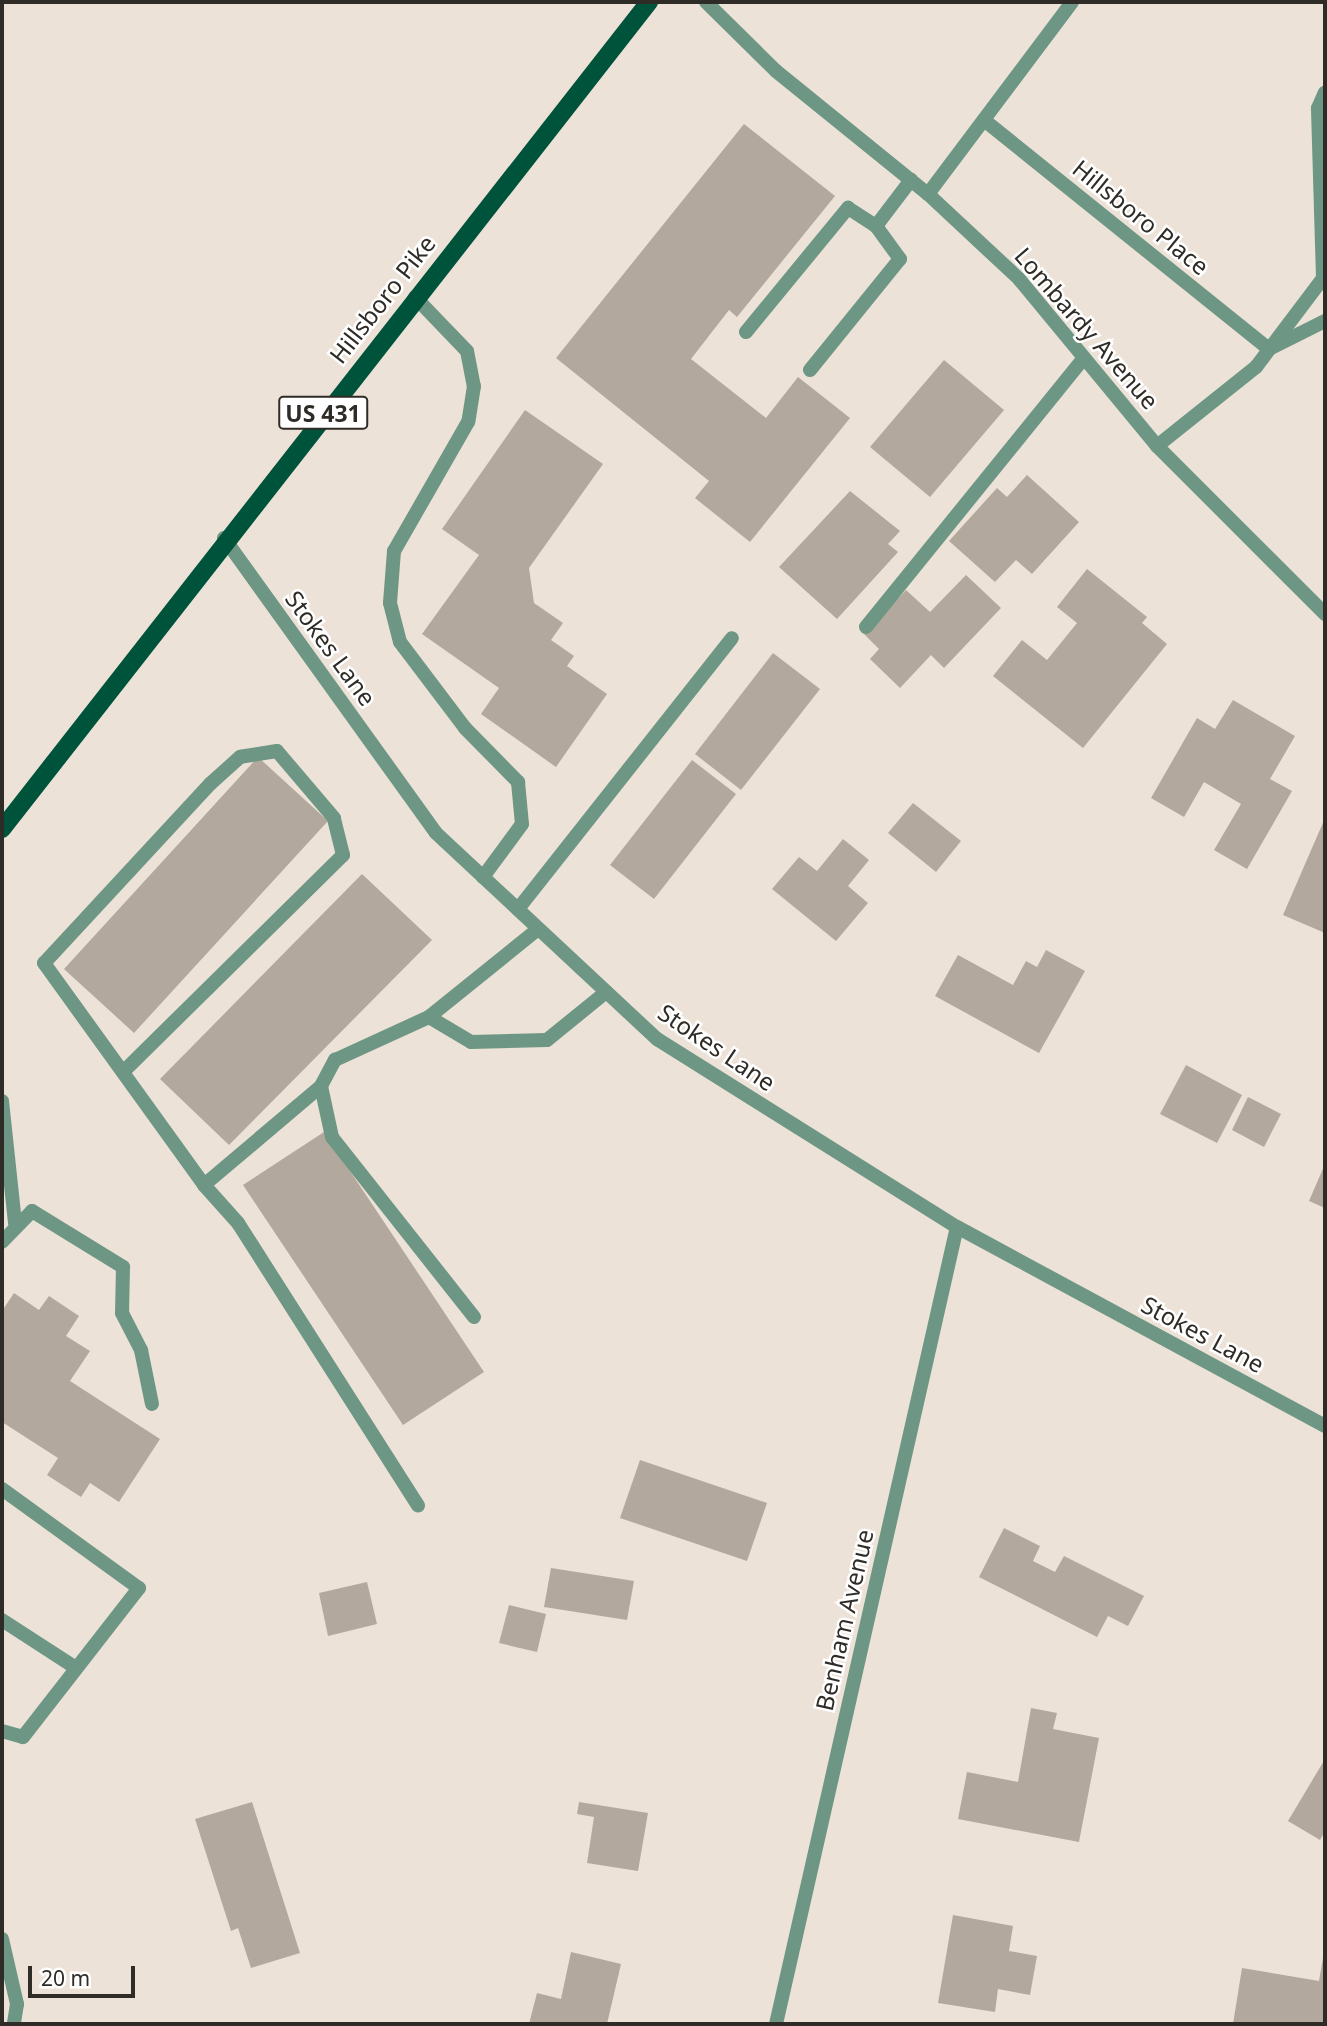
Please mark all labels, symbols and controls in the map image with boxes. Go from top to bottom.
street label: Hillsboro Place [1067,153,1215,281]
street label: Hillsboro Pike [323,229,441,369]
street label: Lombardy Avenue [1009,241,1165,415]
road number: US 431 [278,394,368,432]
street label: Stokes Lane [280,585,382,711]
street label: Stokes Lane [653,997,781,1097]
street label: Stokes Lane [1137,1290,1269,1378]
street label: Benham Avenue [809,1527,879,1713]
scale bar [32,1952,138,1996]
text: 20 m [41,1964,90,1992]

